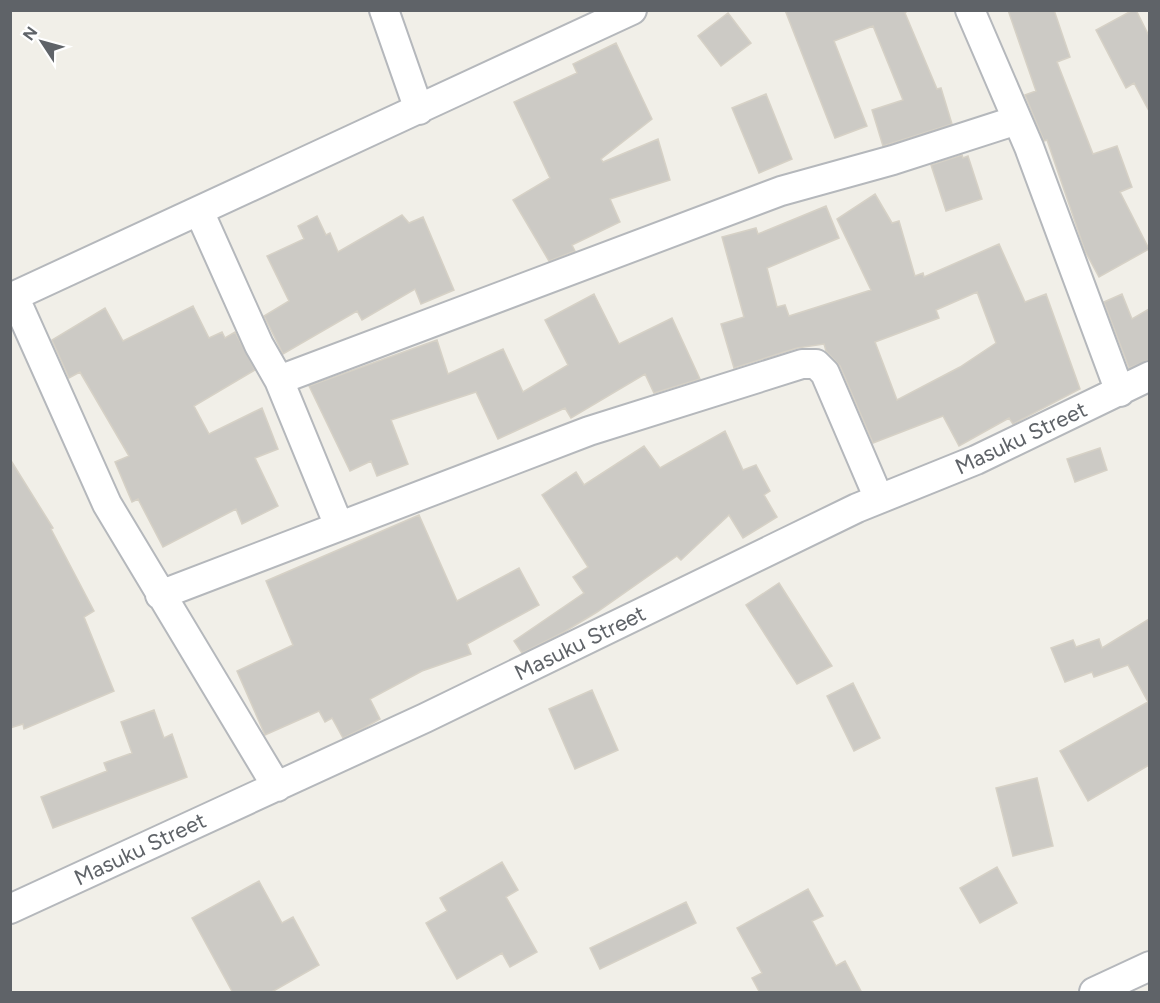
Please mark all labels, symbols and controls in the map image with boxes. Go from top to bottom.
north arrow [12,12,72,72]
text: N [19,23,42,44]
street label: Masuku Street [951,396,1091,480]
street label: Masuku Street [510,600,650,686]
street label: Masuku Street [70,807,210,891]

